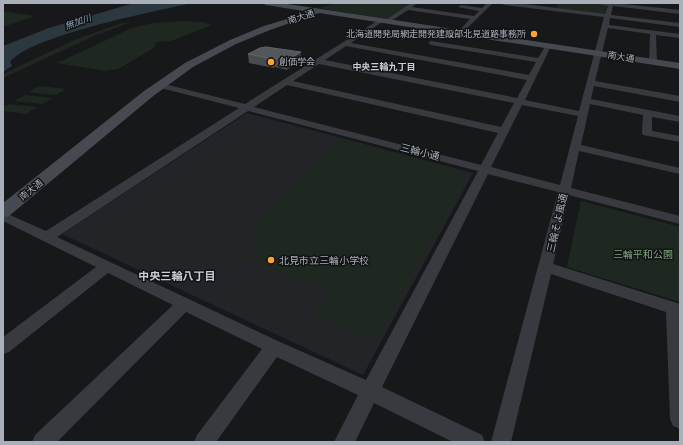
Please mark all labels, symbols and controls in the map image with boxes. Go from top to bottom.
street label: 南大通 [287,8,315,26]
water label: 無加川 [64,12,93,31]
place label: 北海道開発局網走開発建設部北見道路事務所 [346,29,526,39]
marker: 北海道開発局網走開発建設部北見道路事務所 [529,29,539,39]
street label: 南大通 [607,50,635,64]
marker: 創価学会 [266,57,276,67]
place label: 創価学会 [279,57,315,67]
district label: 中央三輪九丁目 [352,61,416,72]
street label: 三輪小通 [399,142,441,162]
street label: 南大通 [17,178,45,202]
street label: 三輪そよ風通 [545,193,569,253]
park label: 三輪平和公園 [613,249,673,260]
marker: 北見市立三輪小学校 [266,255,276,265]
place label: 北見市立三輪小学校 [279,255,369,266]
district label: 中央三輪八丁目 [139,270,216,282]

